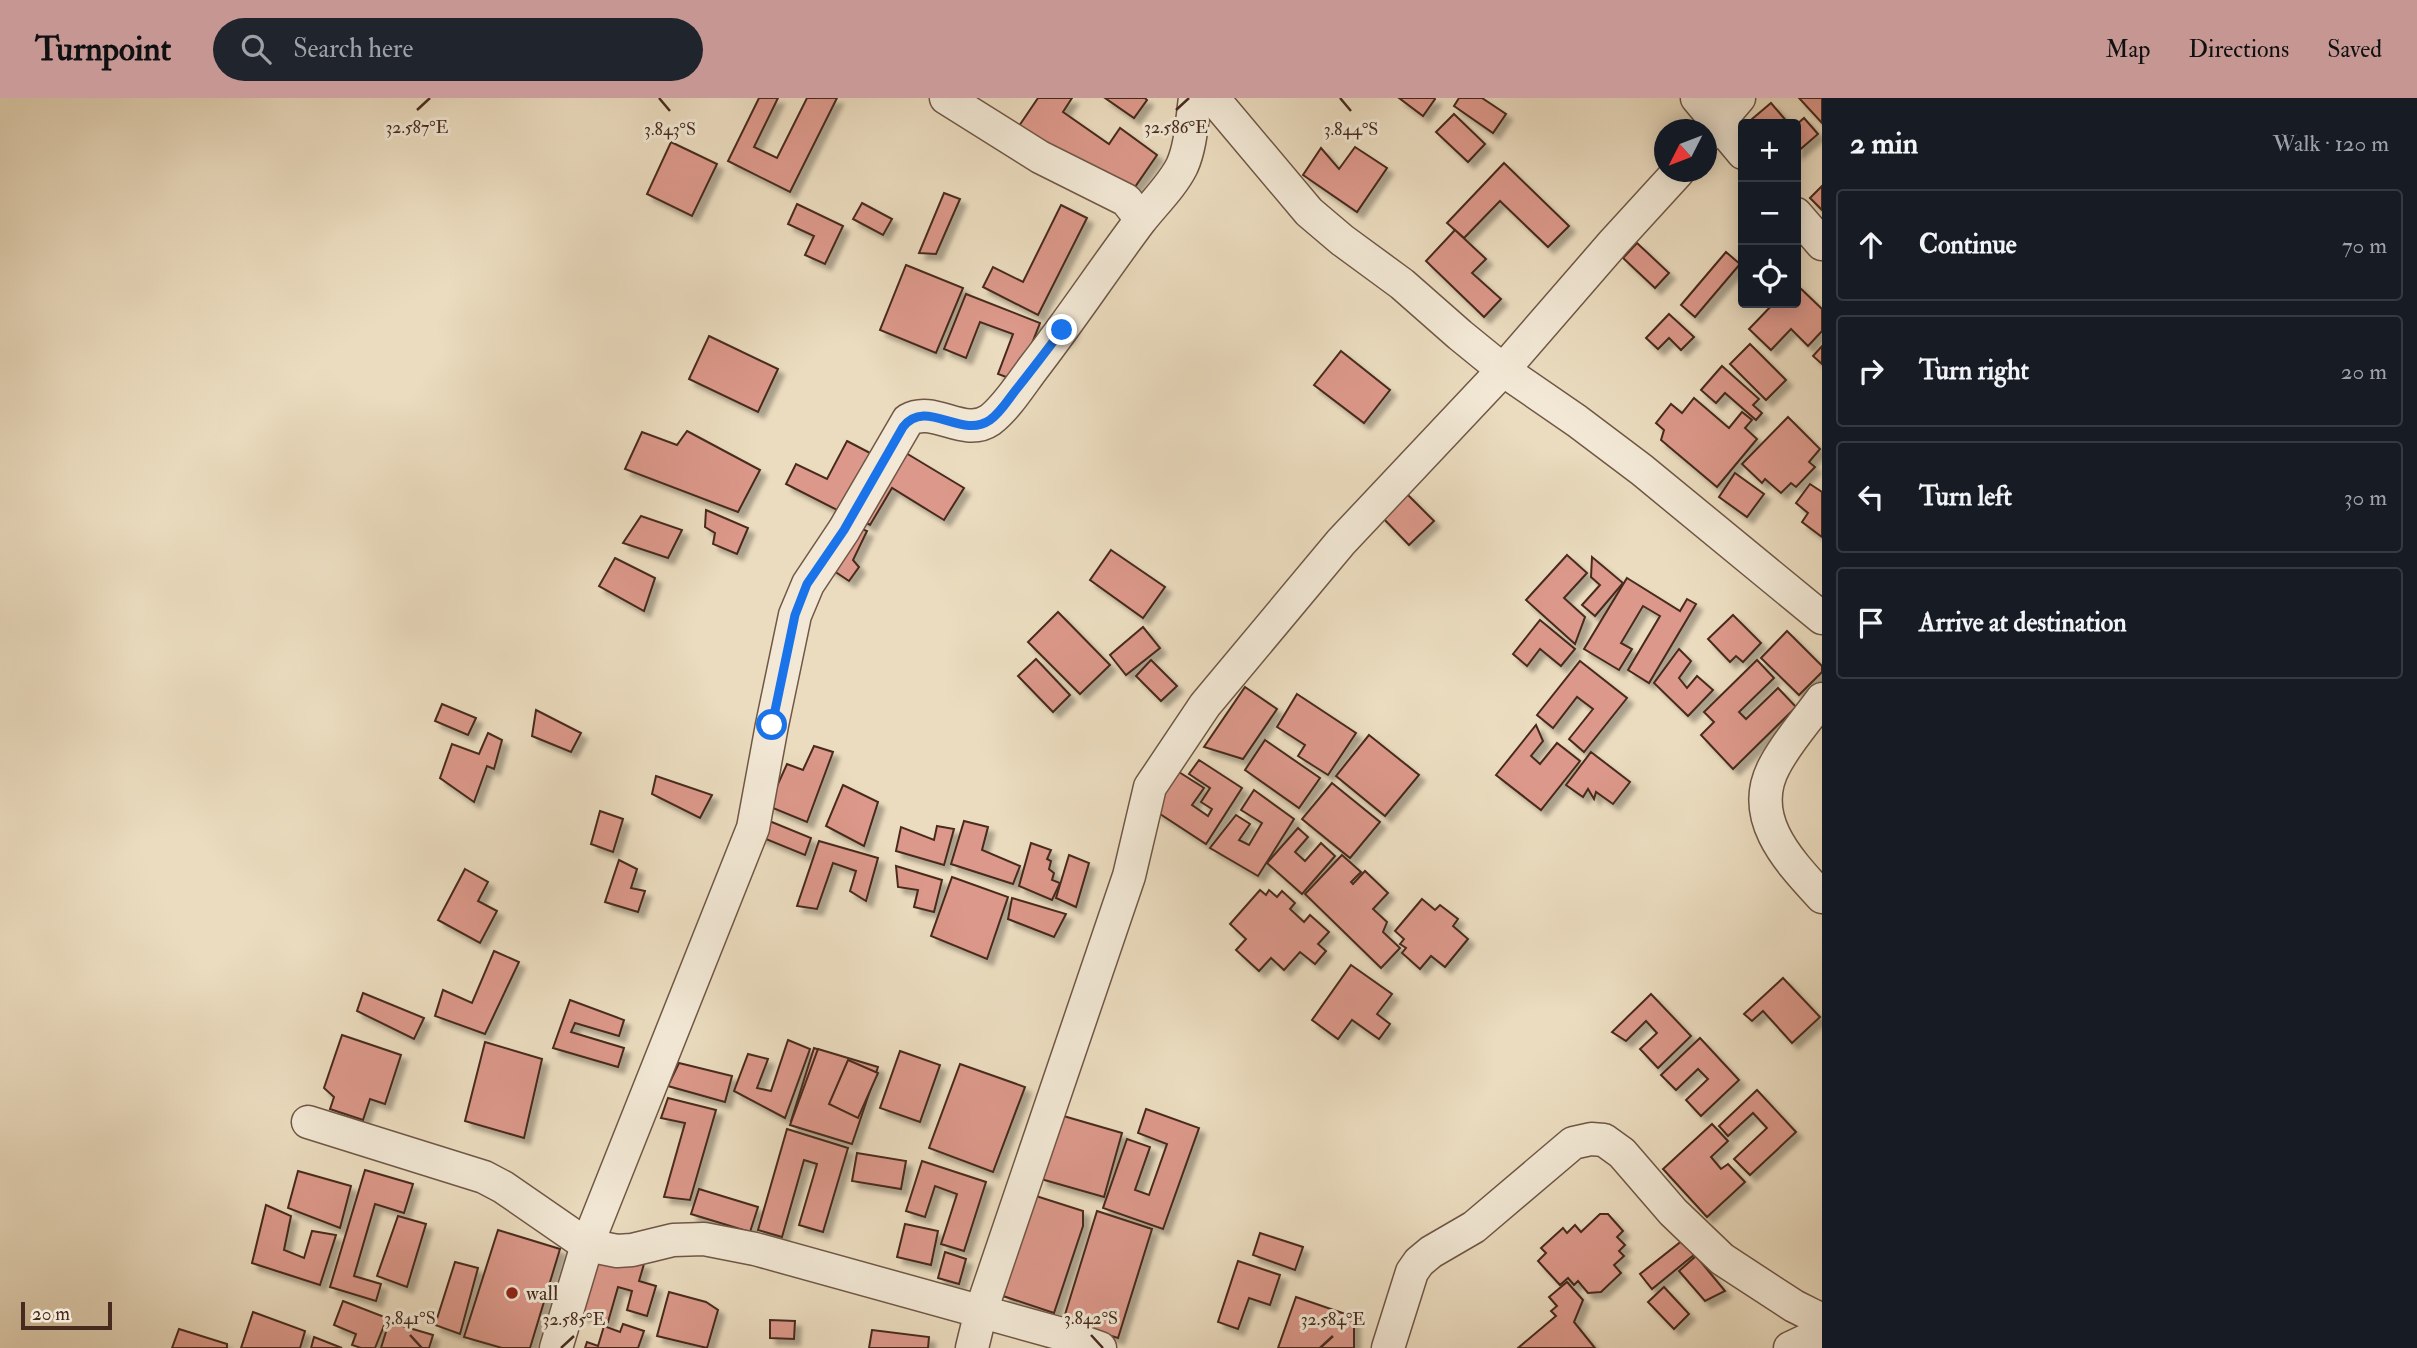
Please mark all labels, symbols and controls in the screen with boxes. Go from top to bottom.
search box [213,18,703,81]
text: Turnpoint [35,29,171,70]
icon: search [237,30,275,68]
text: Search here [293,33,413,65]
text: Map [2105,34,2150,65]
text: Directions [2188,34,2289,65]
text: Saved [2327,34,2382,65]
text: 32.587°E [385,116,449,139]
text: 32.586°E [1144,116,1208,139]
text: 3.843°S [644,118,696,141]
text: 3.844°S [1324,118,1378,141]
north arrow [1654,119,1717,182]
map controls [1738,119,1801,308]
button: + [1738,119,1801,182]
text: 2 min [1850,125,1918,162]
text: Walk · 120 m [2273,129,2389,158]
button: − [1738,182,1801,245]
icon: ahead [1852,226,1890,264]
text: Continue [1919,229,2017,261]
text: 70 m [2342,231,2387,260]
button: locate [1738,245,1801,308]
route end [1046,314,1077,345]
icon: right [1852,352,1890,390]
text: Turn right [1919,355,2029,387]
text: 20 m [2341,357,2387,386]
icon: left [1852,478,1890,516]
text: Turn left [1919,481,2012,513]
text: 30 m [2344,483,2387,512]
icon: arrive [1852,604,1890,642]
text: Arrive at destination [1919,607,2127,639]
route start [756,709,787,740]
place label: wall [526,1280,559,1307]
marker: wall [504,1285,520,1301]
scale bar [21,1299,112,1331]
text: 20 m [32,1302,70,1326]
text: 3.841°S [384,1307,436,1330]
text: 3.842°S [1064,1307,1118,1330]
text: 32.585°E [543,1308,605,1331]
text: 32.584°E [1301,1308,1365,1331]

